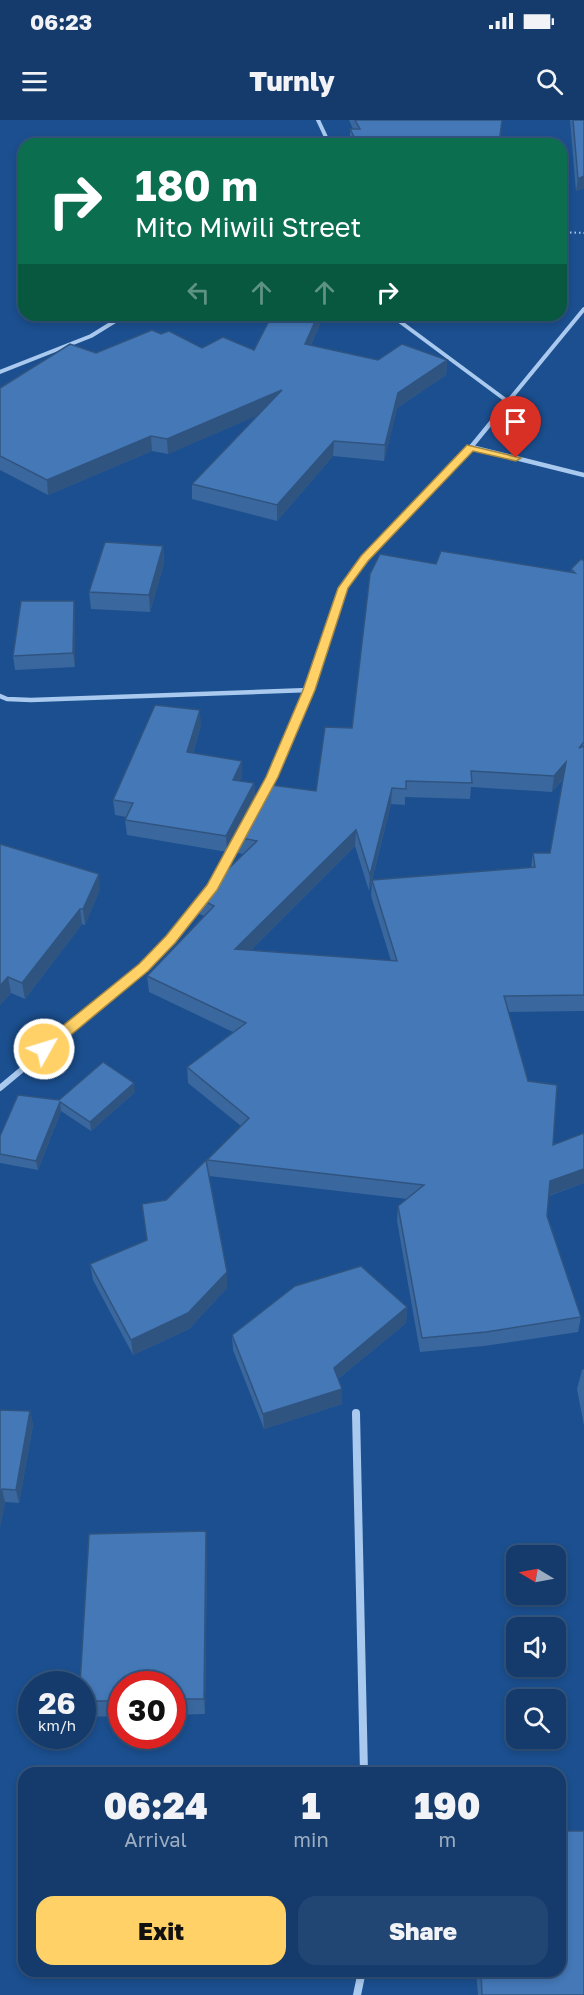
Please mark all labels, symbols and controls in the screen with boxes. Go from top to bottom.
text: 06:23 [30,8,92,35]
icon: menu [18,65,51,98]
text: Turnly [249,65,335,97]
icon: search [533,65,566,98]
text: 180 m [135,160,258,210]
icon: right [36,162,114,240]
text: Mito Miwili Street [135,211,361,243]
icon: left [182,276,215,309]
icon: ahead [245,276,278,309]
icon: ahead [308,276,341,309]
icon: right [371,276,404,309]
pin [490,396,541,458]
icon: arrive [499,405,532,438]
position arrow [12,1017,76,1081]
north arrow [506,1545,566,1605]
map controls [506,1545,566,1749]
button: sound [506,1617,566,1677]
speed limit sign: 30 [108,1671,186,1749]
text: 26 [38,1685,76,1721]
button: search [506,1689,566,1749]
text: km/h [38,1716,76,1734]
text: 06:24 [104,1784,208,1827]
text: 1 [302,1784,321,1827]
text: 190 [414,1784,480,1827]
text: Arrival [124,1827,187,1851]
text: min [293,1827,329,1851]
text: m [438,1827,456,1851]
button: Exit [36,1896,286,1965]
button: Share [298,1896,548,1965]

